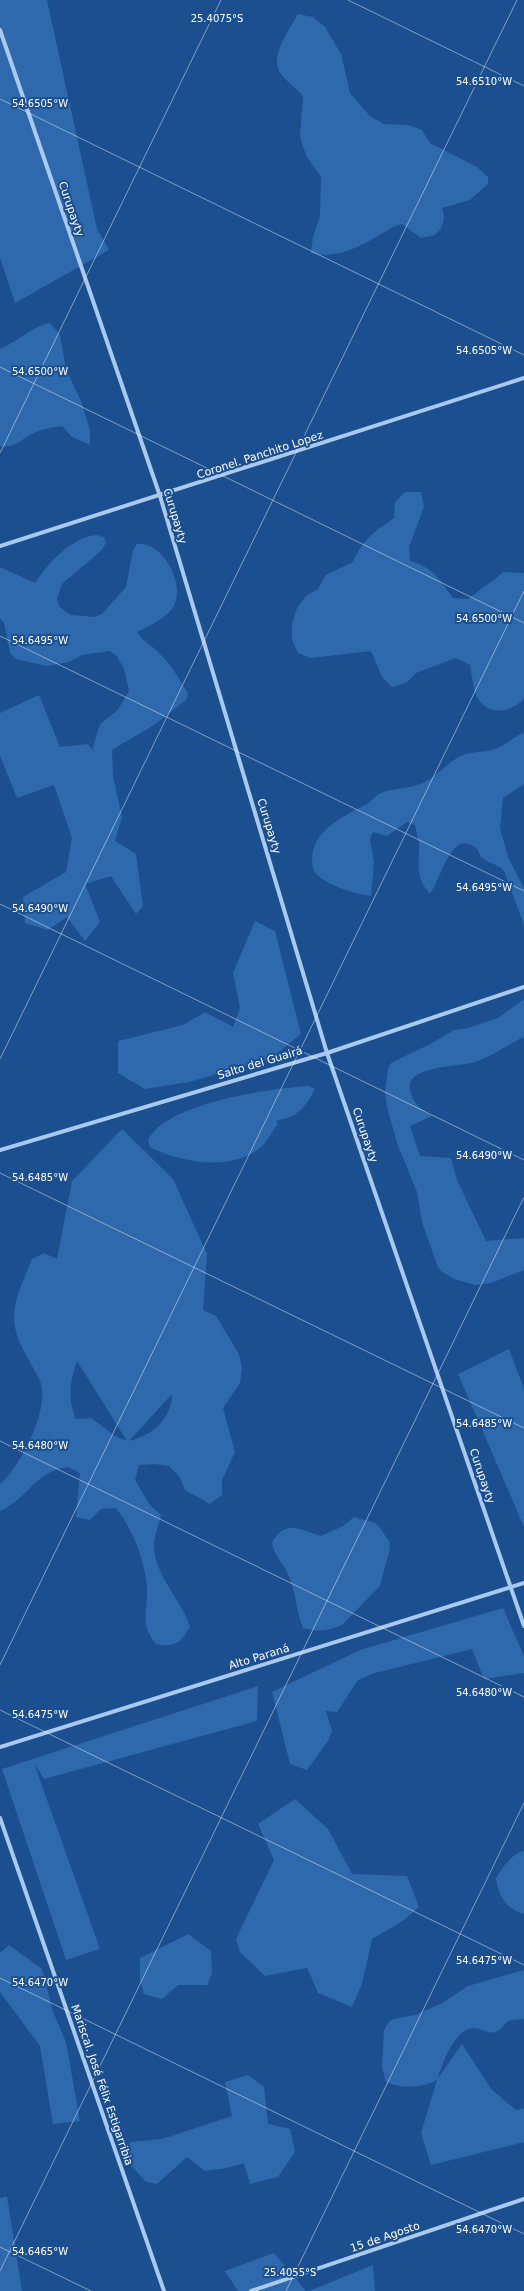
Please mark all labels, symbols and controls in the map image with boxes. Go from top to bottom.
text: 25.4075°S [191,13,243,24]
text: 54.6510°W [456,76,512,87]
text: 54.6505°W [12,98,68,109]
street label: Curupayty [56,180,87,239]
text: 54.6505°W [456,345,512,356]
text: 54.6500°W [12,366,68,377]
street label: Coronel. Panchito Lopez [195,428,325,482]
street label: Curupayty [160,487,190,546]
text: 54.6500°W [456,613,512,624]
text: 54.6495°W [12,635,68,646]
street label: Curupayty [254,797,284,856]
text: 54.6495°W [456,882,512,893]
text: 54.6490°W [12,903,68,914]
street label: Salto del Guairá [216,1044,304,1082]
street label: Curupayty [350,1106,381,1165]
text: 54.6490°W [456,1150,512,1161]
text: 54.6485°W [12,1172,68,1183]
text: 54.6485°W [456,1418,512,1429]
text: 54.6480°W [12,1440,68,1451]
street label: Curupayty [467,1447,498,1506]
street label: Alto Paraná [227,1642,291,1672]
text: 54.6480°W [456,1687,512,1698]
text: 54.6475°W [12,1709,68,1720]
text: 54.6475°W [456,1955,512,1966]
text: 54.6470°W [12,1977,68,1988]
street label: Mariscal. José Félix Estigarribia [68,2003,136,2167]
street label: 15 de Agosto [348,2219,422,2255]
text: 54.6470°W [456,2224,512,2235]
text: 54.6465°W [12,2246,68,2257]
text: 25.4055°S [264,2267,316,2278]

